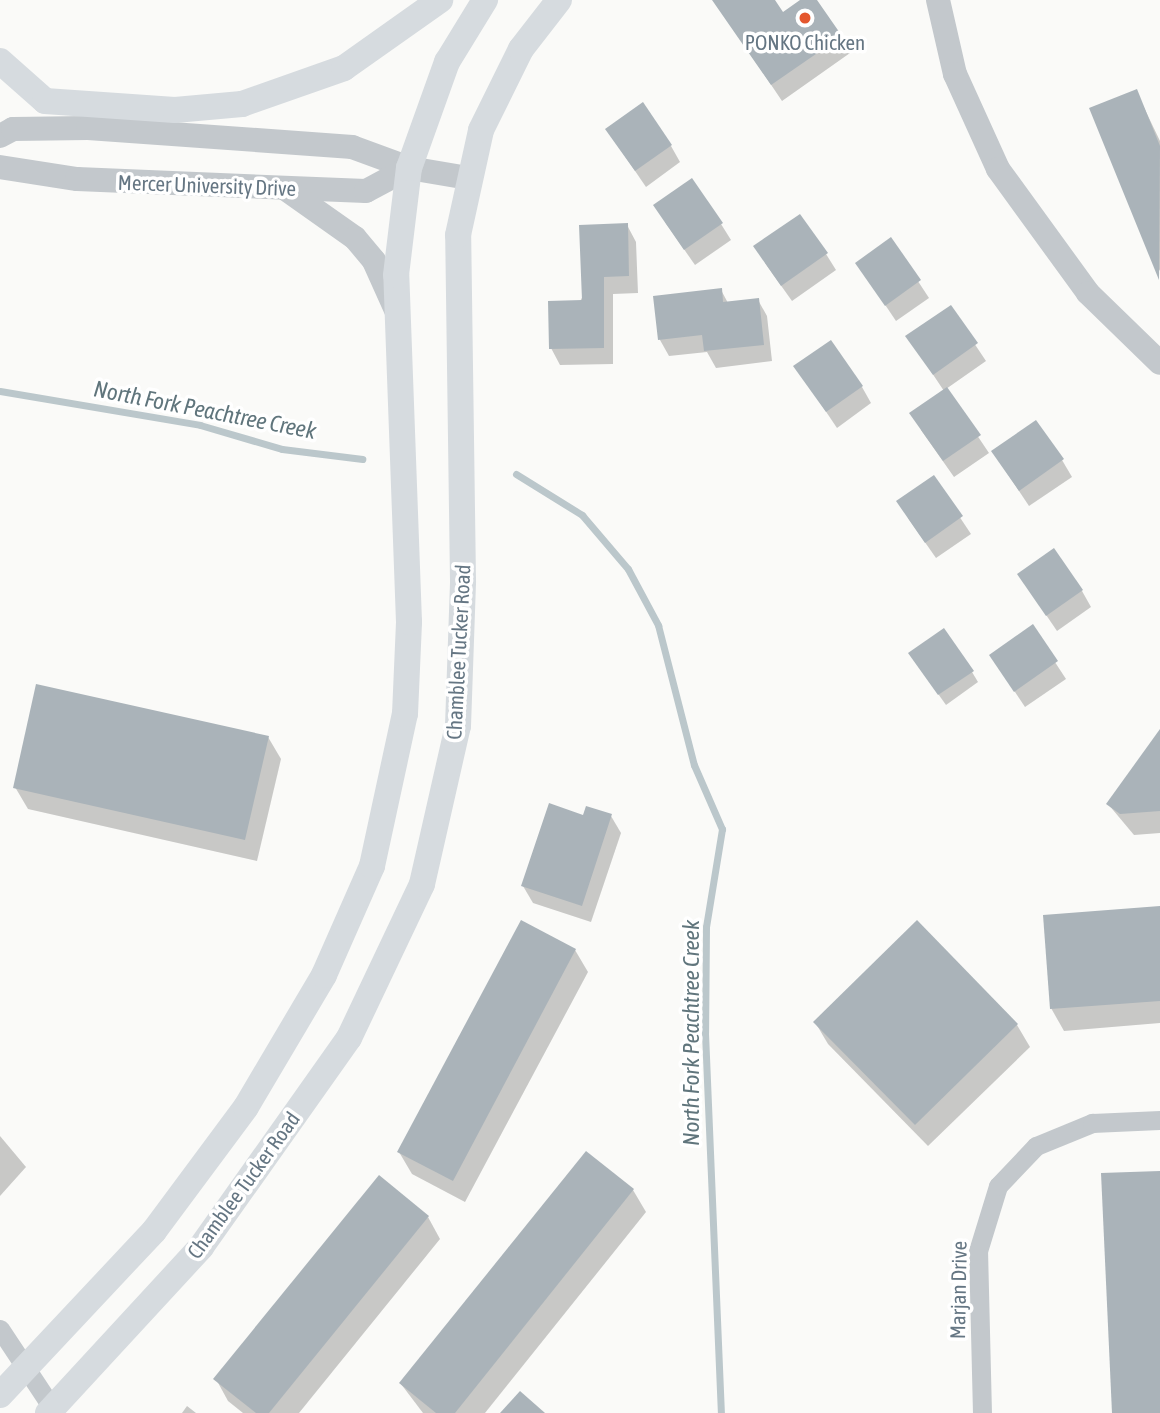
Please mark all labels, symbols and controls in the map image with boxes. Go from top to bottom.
marker: PONKO Chicken [797,10,813,26]
place label: PONKO Chicken [745,29,865,55]
street label: Mercer University Drive [117,169,297,201]
water label: North Fork Peachtree Creek [91,375,319,445]
street label: Chamblee Tucker Road [441,564,475,740]
water label: North Fork Peachtree Creek [677,920,705,1146]
street label: Chamblee Tucker Road [181,1107,305,1263]
street label: Marjan Drive [945,1241,971,1339]

